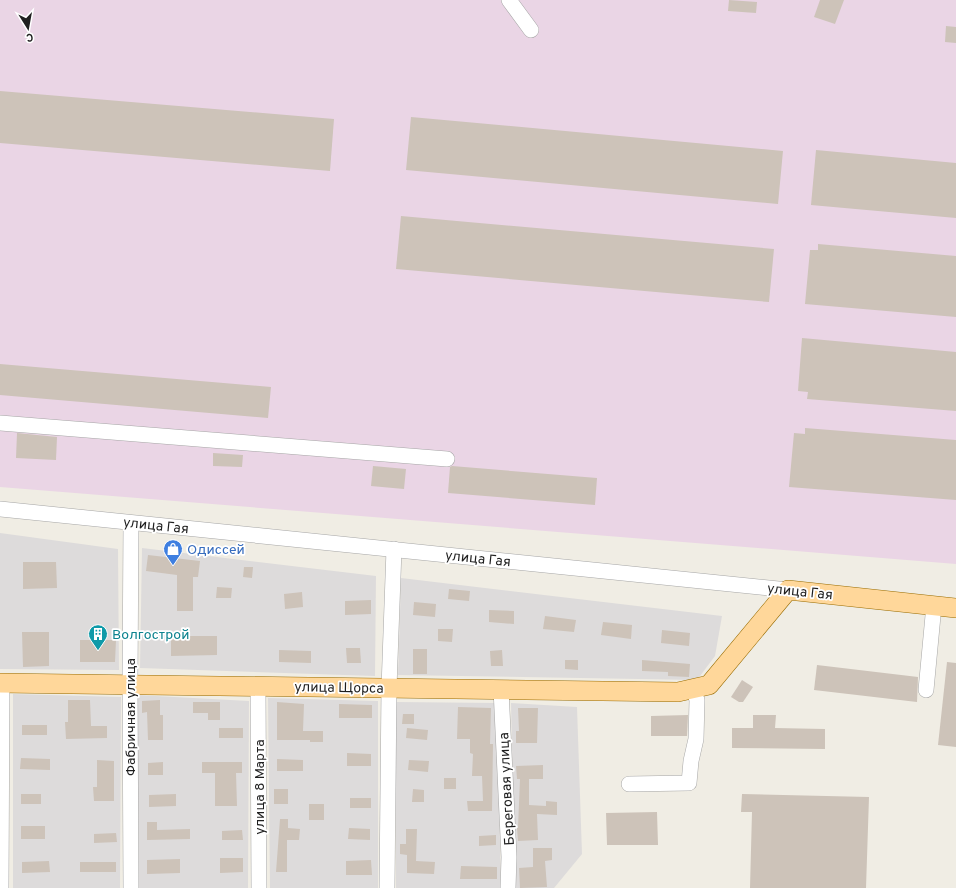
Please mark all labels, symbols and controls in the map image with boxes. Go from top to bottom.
north arrow [8,8,48,48]
text: С [25,29,35,44]
street label: улица Гая [122,515,190,538]
shop icon: Одиссей [162,538,184,566]
place label: Одиссей [187,542,245,559]
street label: улица Гая [444,548,512,571]
street label: улица Гая [766,581,834,604]
building icon: Волгострой [87,623,109,651]
place label: Волгострой [112,627,189,644]
street label: Фабричная улица [123,658,140,776]
street label: улица Щорса [294,679,384,698]
street label: Береговая улица [496,732,519,846]
street label: улица 8 Марта [252,739,269,835]

